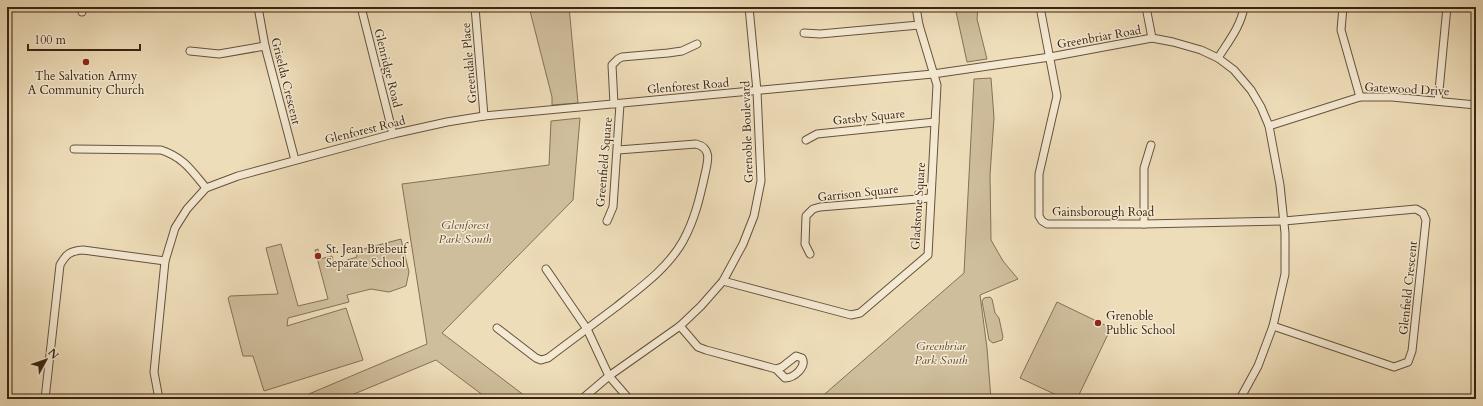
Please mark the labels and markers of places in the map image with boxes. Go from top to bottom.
marker: The Salvation Army A Community Church [81,57,91,67]
place label: The Salvation Army A Community Church [28,68,145,98]
place label: St. Jean Brebeuf Separate School [326,241,409,271]
marker: St. Jean Brebeuf Separate School [313,251,323,261]
place label: Grenoble Public School [1106,308,1175,338]
marker: Grenoble Public School [1093,318,1103,328]

